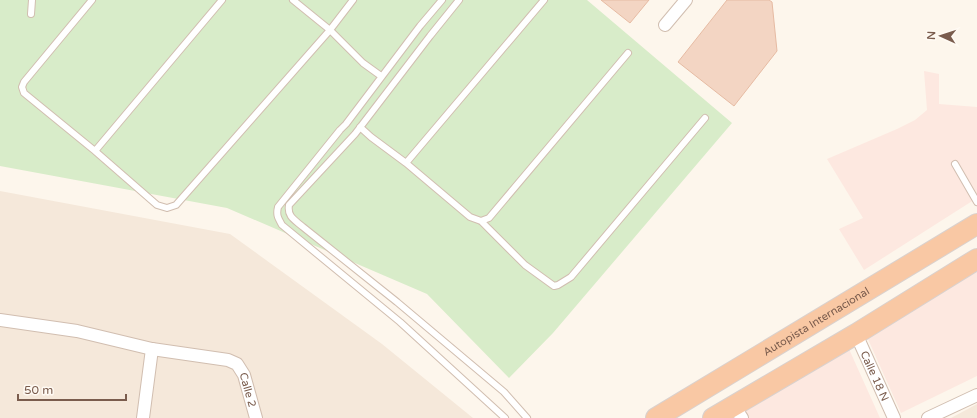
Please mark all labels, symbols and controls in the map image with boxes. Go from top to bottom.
north arrow [921,16,961,56]
text: N [925,31,938,40]
street label: Autopista Internacional [761,284,872,358]
street label: Calle 18 N [858,349,892,403]
street label: Calle 2 [237,371,259,409]
scale bar [18,376,126,402]
text: 50 m [24,383,53,397]

